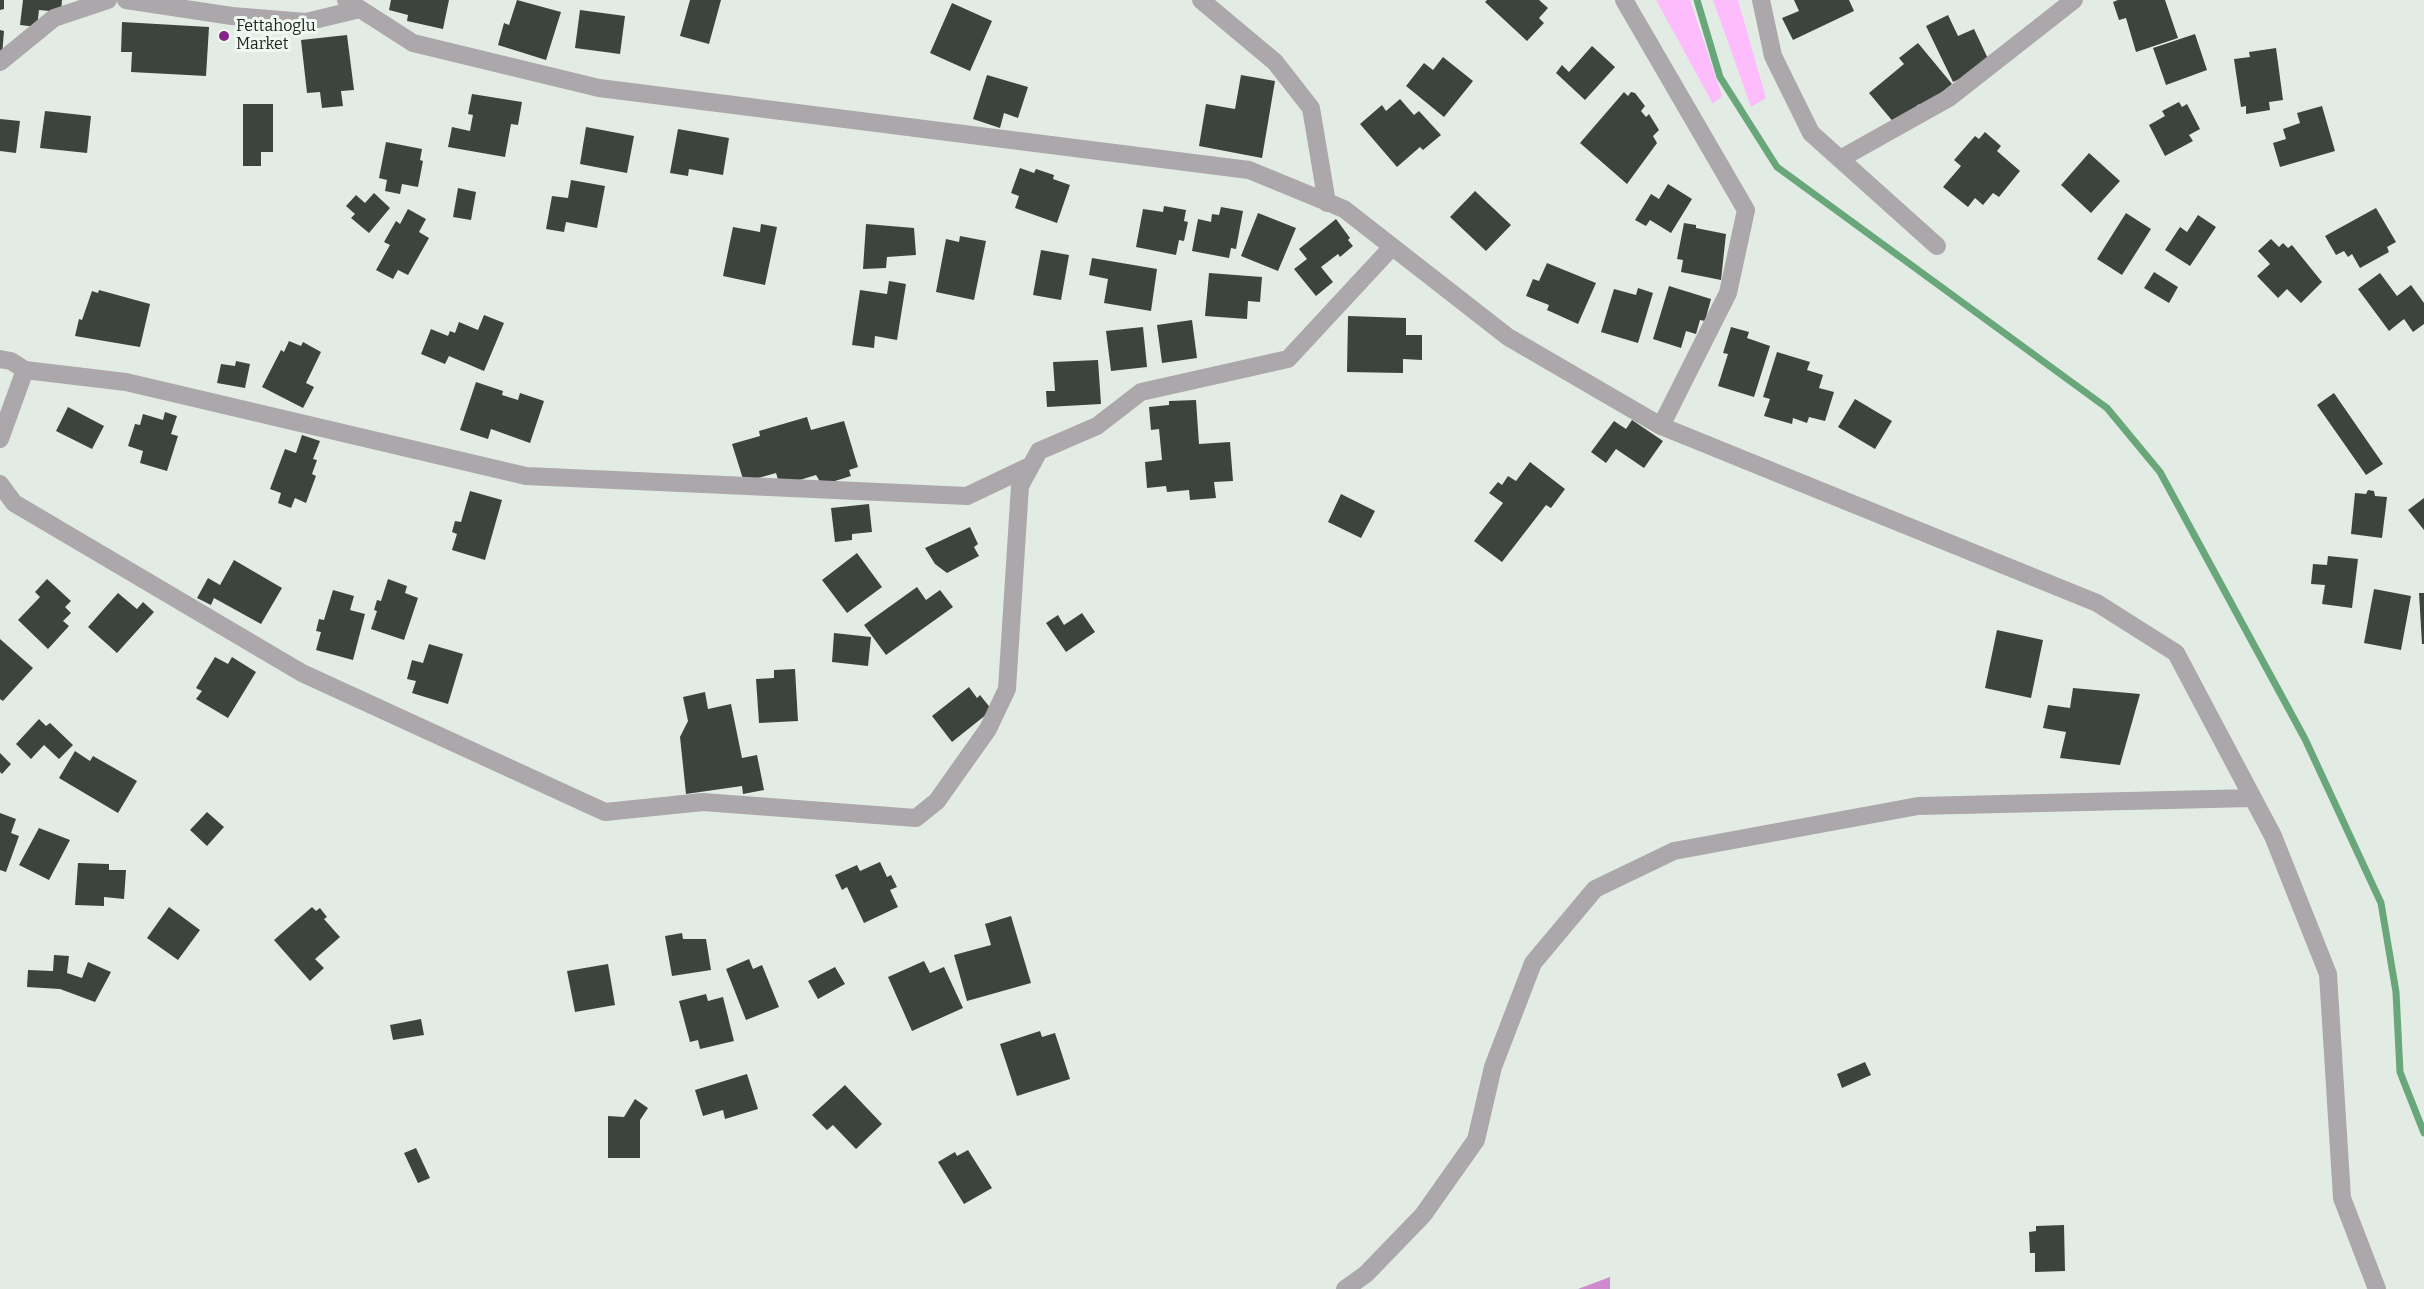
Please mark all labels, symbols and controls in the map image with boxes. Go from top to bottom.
place label: Fettahoglu Market [236,17,316,55]
marker: Fettahoglu Market [217,29,231,43]

